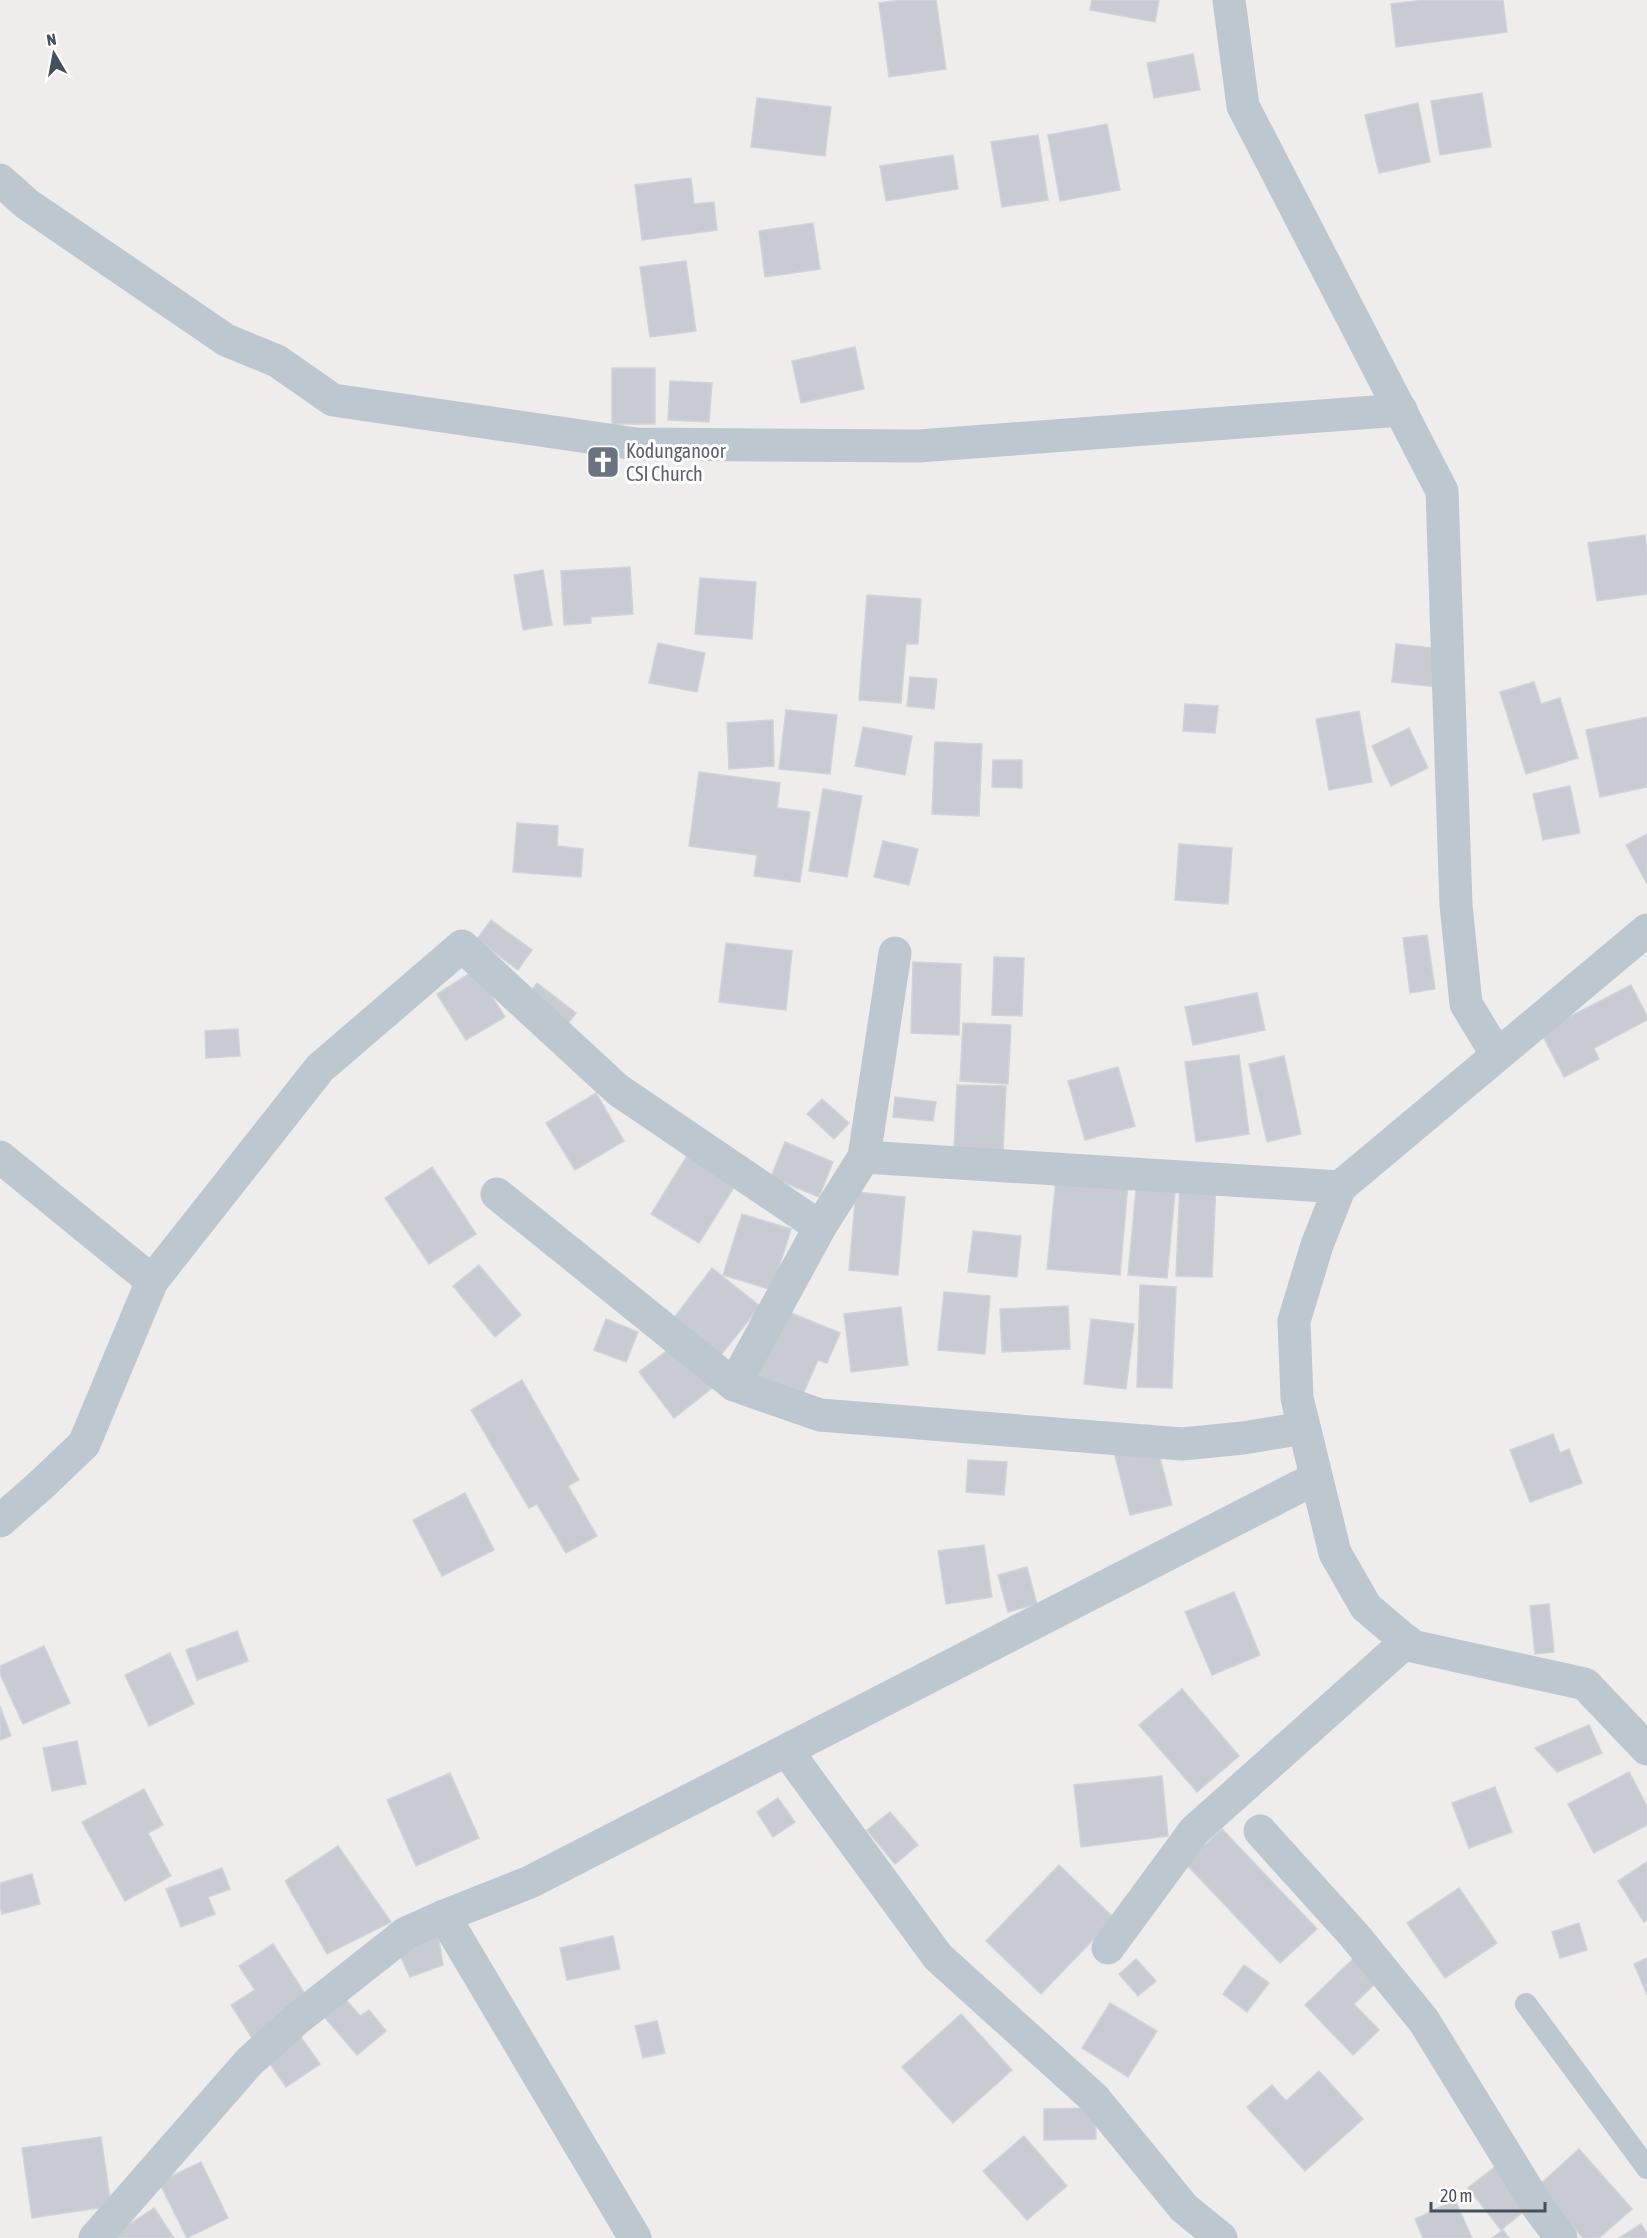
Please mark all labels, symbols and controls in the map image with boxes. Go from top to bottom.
north arrow [24,24,84,84]
text: N [45,30,58,49]
place label: Kodunganoor CSI Church [626,439,727,485]
church icon: Kodunganoor CSI Church [585,444,621,480]
scale bar [1431,2175,1545,2213]
text: 20 m [1440,2185,1472,2206]

